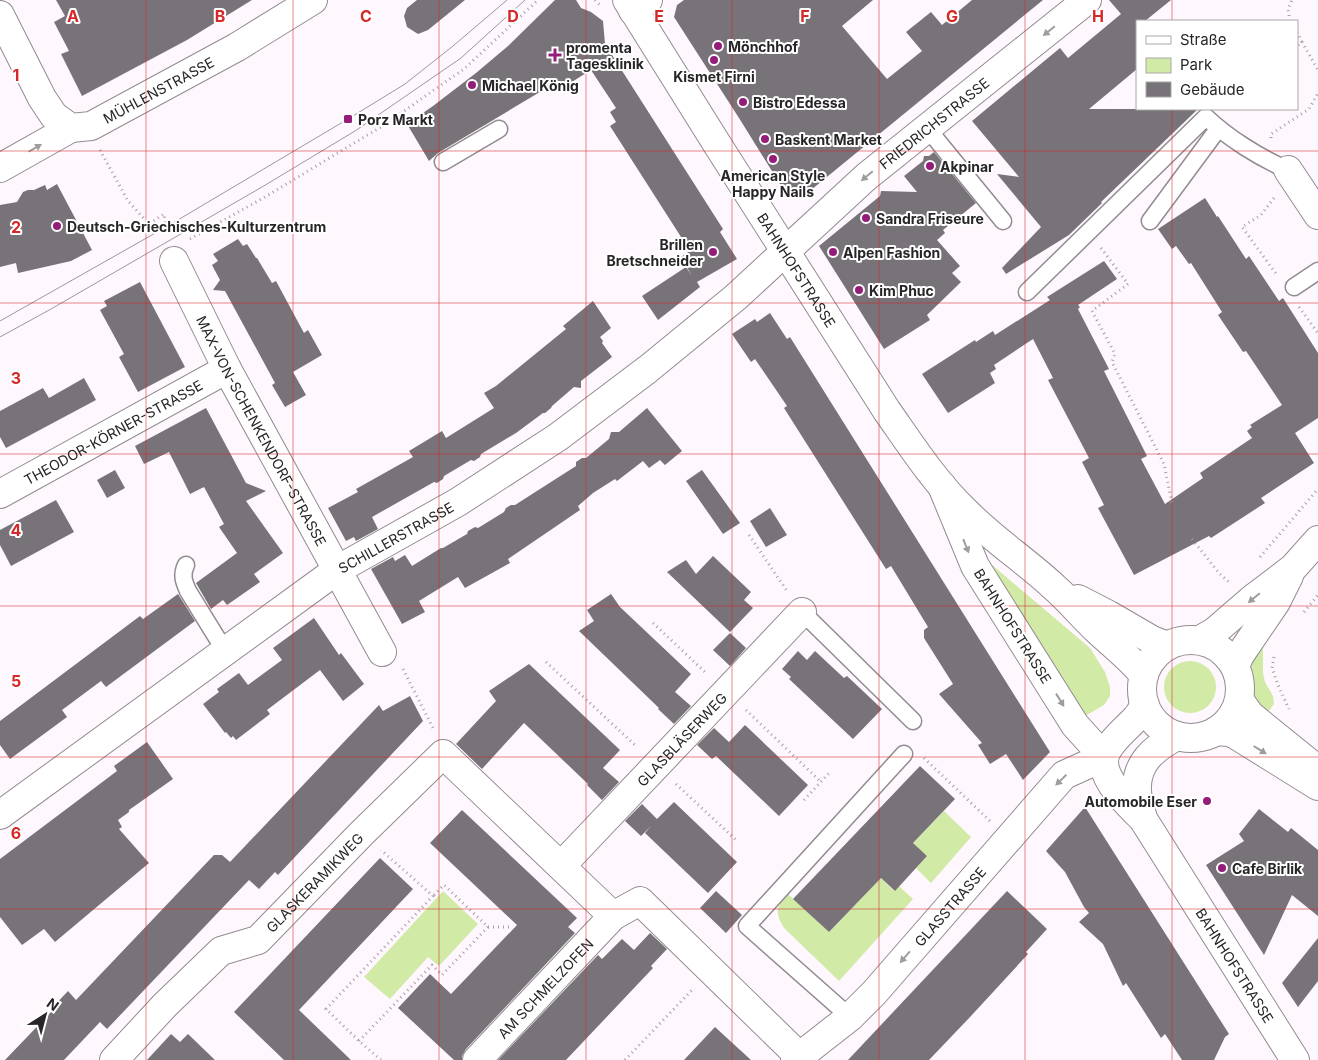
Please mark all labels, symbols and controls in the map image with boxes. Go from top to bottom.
text: A [67,6,79,26]
text: B [215,6,225,26]
text: C [360,6,372,26]
text: D [507,6,519,26]
text: E [654,6,664,26]
text: F [800,6,810,26]
text: G [946,6,958,26]
text: H [1092,6,1104,26]
legend [1136,20,1298,110]
one-way arrow [1042,25,1055,36]
text: Straße [1180,30,1227,49]
place label: Mönchhof [728,38,799,55]
place label: promenta Tagesklinik [566,39,645,72]
marker: Mönchhof [712,40,724,52]
marker: promenta Tagesklinik [548,48,562,62]
street label: MÜHLENSTRASSE [100,53,217,126]
marker: Kismet Firni [708,54,720,66]
text: Park [1180,55,1213,74]
text: 1 [13,65,19,85]
place label: Kismet Firni [673,68,755,85]
street label: FRIEDRICHSTRASSE [875,74,992,172]
place label: Michael König [482,77,579,94]
marker: Michael König [466,79,478,91]
text: Gebäude [1180,80,1245,99]
place label: Bistro Edessa [753,94,846,111]
marker: Bistro Edessa [737,96,749,108]
place label: Porz Markt [358,111,433,128]
marker: Porz Markt [342,113,354,125]
place label: Baskent Market [775,131,882,148]
marker: Baskent Market [759,133,771,145]
one-way arrow [28,144,43,152]
marker: American Style Happy Nails [767,153,779,165]
place label: Akpinar [940,158,994,175]
marker: Akpinar [924,160,936,172]
place label: American Style Happy Nails [721,167,825,200]
one-way arrow [861,171,874,182]
street label: BAHNHOFSTRASSE [754,209,840,330]
place label: Sandra Friseure [876,210,984,227]
marker: Sandra Friseure [860,212,872,224]
text: 2 [11,217,21,237]
place label: Deutsch-Griechisches-Kulturzentrum [67,218,326,235]
marker: Deutsch-Griechisches-Kulturzentrum [51,220,63,232]
place label: Brillen Bretschneider [607,236,703,269]
place label: Alpen Fashion [843,244,940,261]
marker: Brillen Bretschneider [707,246,719,258]
marker: Alpen Fashion [827,246,839,258]
place label: Kim Phuc [869,282,934,299]
marker: Kim Phuc [853,284,865,296]
street label: MAX-VON-SCHENKENDORF-STRASSE [194,313,331,549]
text: 3 [11,368,21,388]
street label: THEODOR-KÖRNER-STRASSE [21,376,205,488]
street label: SCHILLERSTRASSE [335,498,456,576]
text: 4 [11,520,22,540]
one-way arrow [963,539,971,553]
street label: BAHNHOFSTRASSE [971,565,1055,687]
one-way arrow [1248,593,1261,604]
text: 5 [11,671,21,691]
street label: GLASBLÄSERWEG [633,689,730,789]
one-way arrow [1055,693,1064,707]
one-way arrow [1253,746,1267,755]
one-way arrow [1055,774,1067,786]
place label: Automobile Eser [1084,793,1197,810]
marker: Automobile Eser [1201,795,1213,807]
text: 6 [11,823,21,843]
street label: GLASKERAMIKWEG [262,829,366,935]
place label: Cafe Birlik [1232,860,1303,877]
marker: Cafe Birlik [1216,862,1228,874]
street label: GLASSTRASSE [910,863,989,949]
street label: BAHNHOFSTRASSE [1193,905,1278,1026]
street label: AM SCHMELZOFEN [494,934,596,1042]
one-way arrow [900,951,911,963]
north arrow [20,990,70,1040]
text: N [44,994,62,1014]

